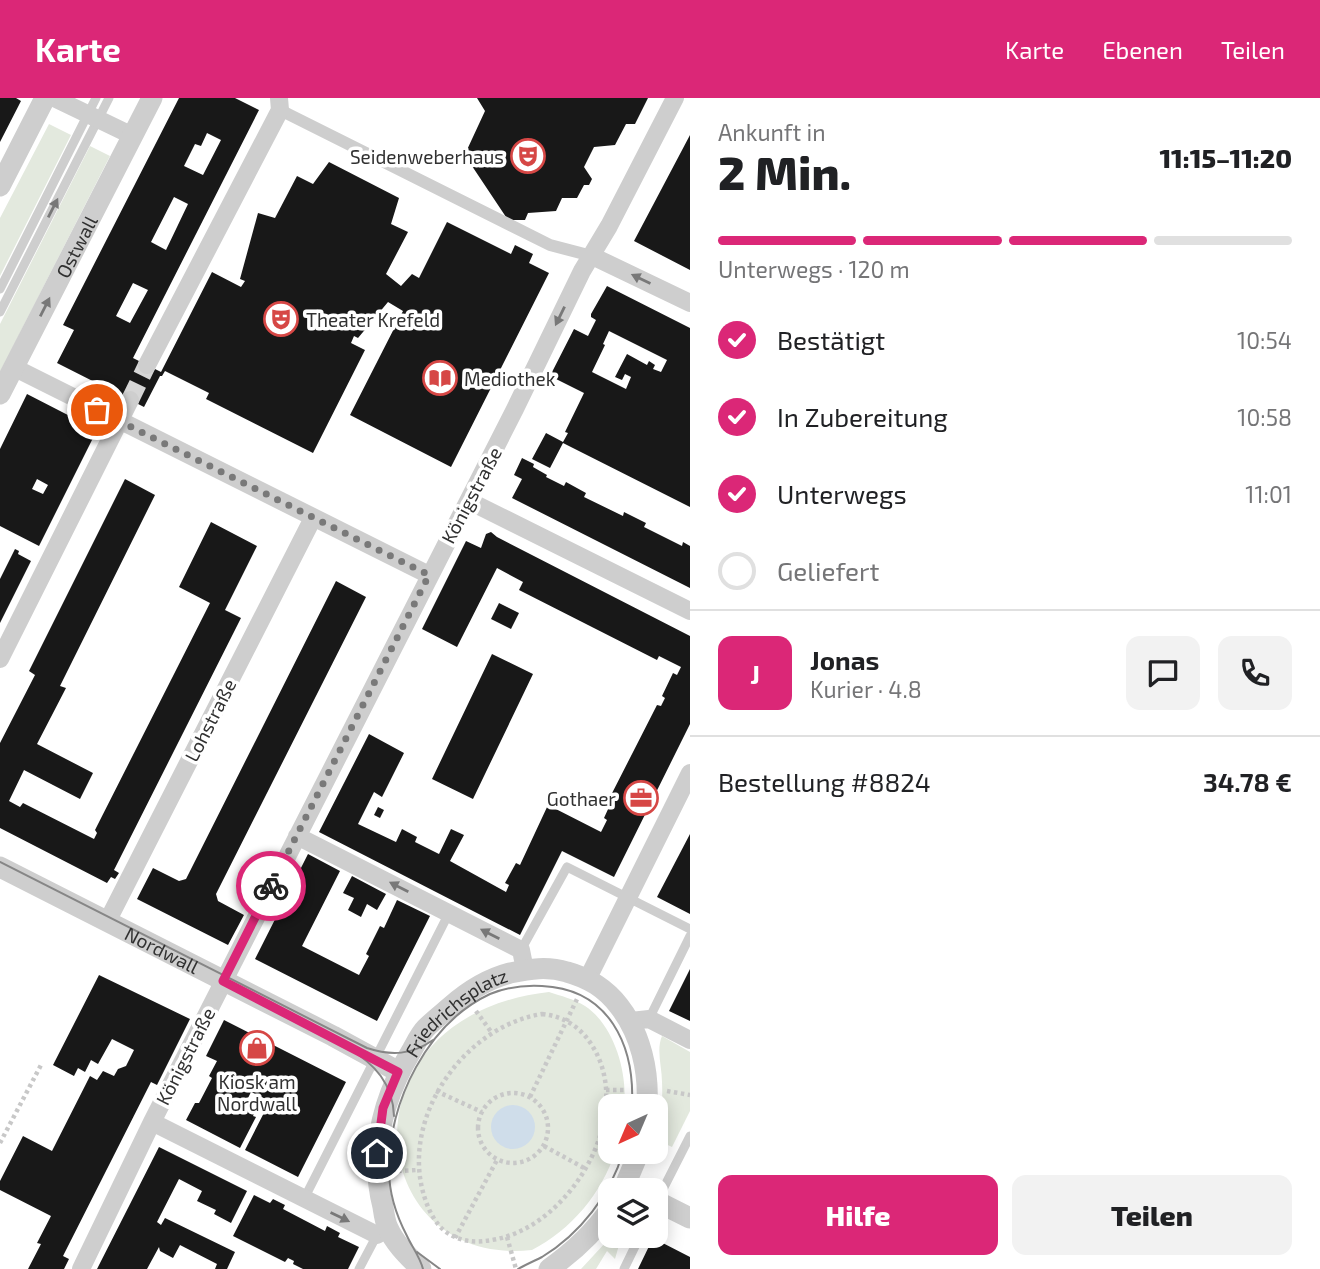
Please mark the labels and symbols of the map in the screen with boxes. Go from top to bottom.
theatre icon: Seidenweberhaus [509,137,547,175]
place label: Seidenweberhaus [350,145,504,168]
one-way arrow [48,198,59,218]
street label: Ostwall [50,211,102,281]
one-way arrow [631,274,651,285]
one-way arrow [39,297,50,317]
theatre icon: Theater Krefeld [262,300,300,338]
one-way arrow [555,306,566,326]
place label: Theater Krefeld [306,308,440,331]
library icon: Mediothek [421,359,459,397]
place label: Mediothek [464,367,556,390]
pin [67,380,127,440]
street label: Königstraße [436,443,506,547]
street label: Lohstraße [179,675,241,765]
office icon: Gothaer [622,779,660,817]
place label: Gothaer [547,787,616,810]
courier [236,851,306,921]
one-way arrow [389,882,409,893]
street label: Nordwall [121,921,203,978]
one-way arrow [480,928,500,940]
street label: Friedrichsplatz [399,963,510,1061]
street label: Königstraße [151,1004,219,1108]
shop icon: Kiosk am Nordwall [238,1029,276,1067]
place label: Kiosk am Nordwall [217,1070,297,1115]
north arrow [598,1094,668,1164]
pin [347,1123,407,1183]
one-way arrow [330,1211,350,1223]

